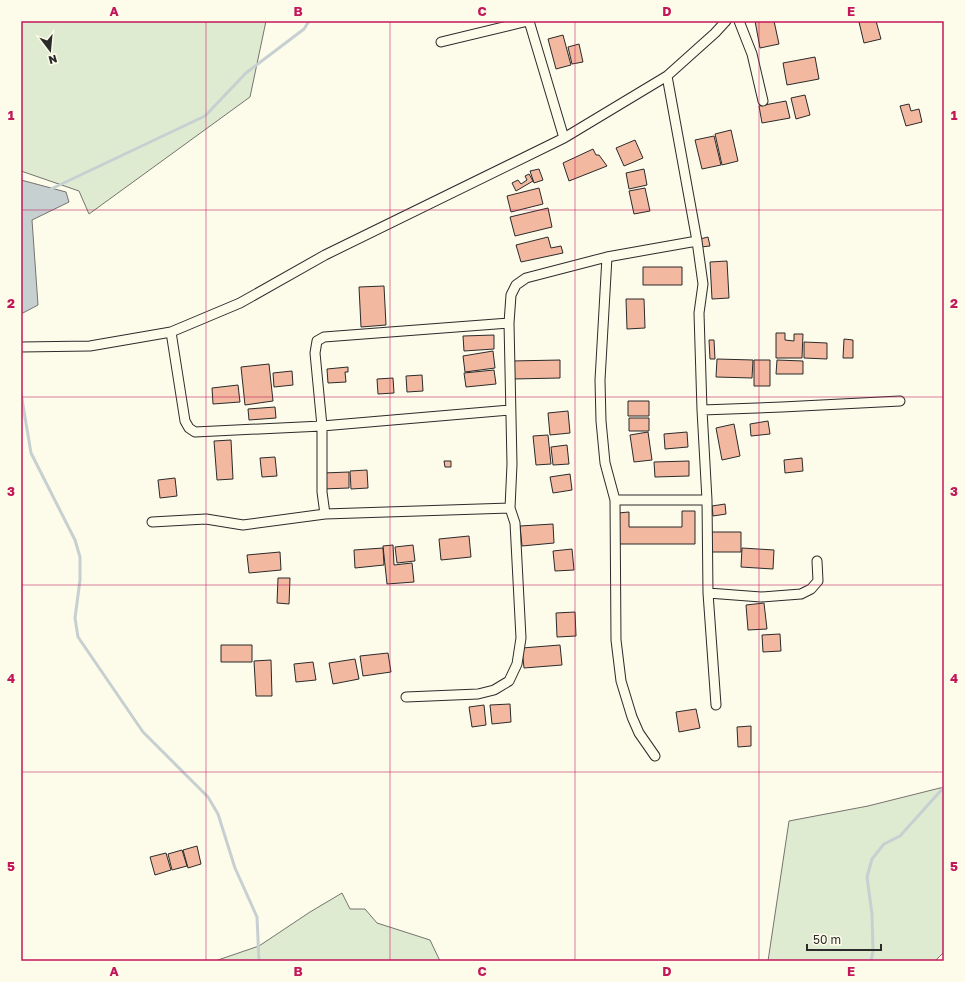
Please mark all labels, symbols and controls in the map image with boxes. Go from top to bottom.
text: A [109,3,119,19]
text: B [293,3,303,19]
text: C [477,3,487,19]
text: D [662,3,672,19]
text: E [847,3,855,19]
north arrow [30,30,70,70]
text: N [47,53,59,67]
text: 1 [8,107,15,123]
text: 1 [951,107,958,123]
text: 2 [7,295,15,311]
text: 2 [950,295,958,311]
text: 3 [7,483,15,499]
text: 3 [950,483,958,499]
text: 4 [7,670,15,686]
text: 4 [950,670,958,686]
text: 5 [7,858,15,874]
text: 5 [950,858,958,874]
scale bar [807,926,881,952]
text: 50 m [813,932,841,947]
text: A [109,963,119,979]
text: B [293,963,303,979]
text: C [477,963,487,979]
text: D [662,963,672,979]
text: E [847,963,855,979]

